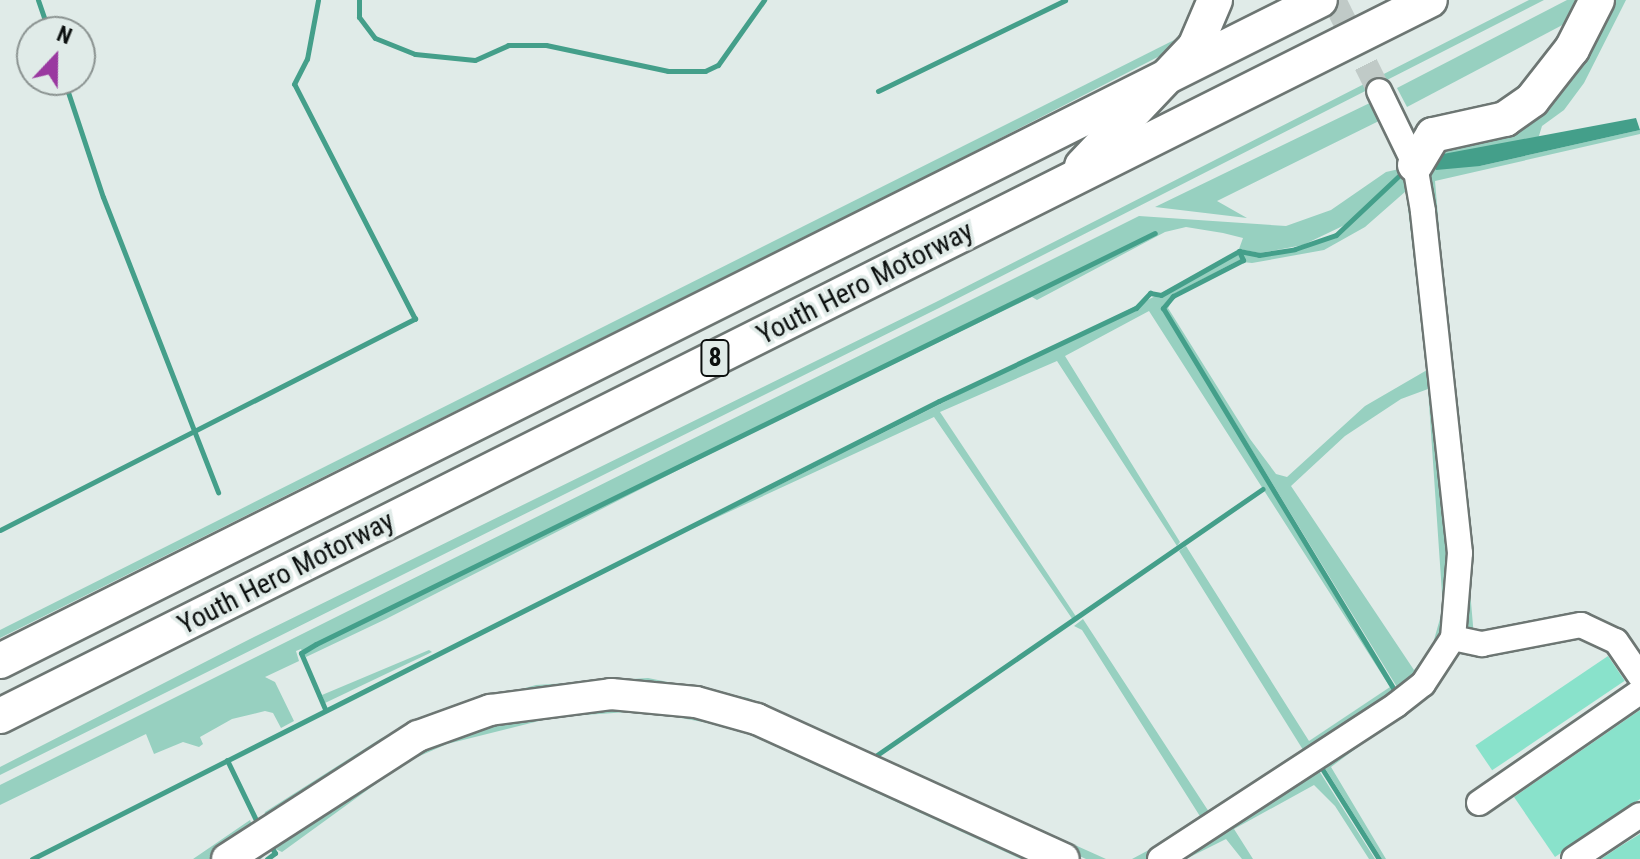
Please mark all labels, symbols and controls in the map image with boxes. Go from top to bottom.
north arrow [16,16,96,96]
text: N [53,21,75,49]
street label: Youth Hero Motorway [751,214,979,352]
road number: 8 [699,336,731,380]
street label: Youth Hero Motorway [172,504,400,642]

